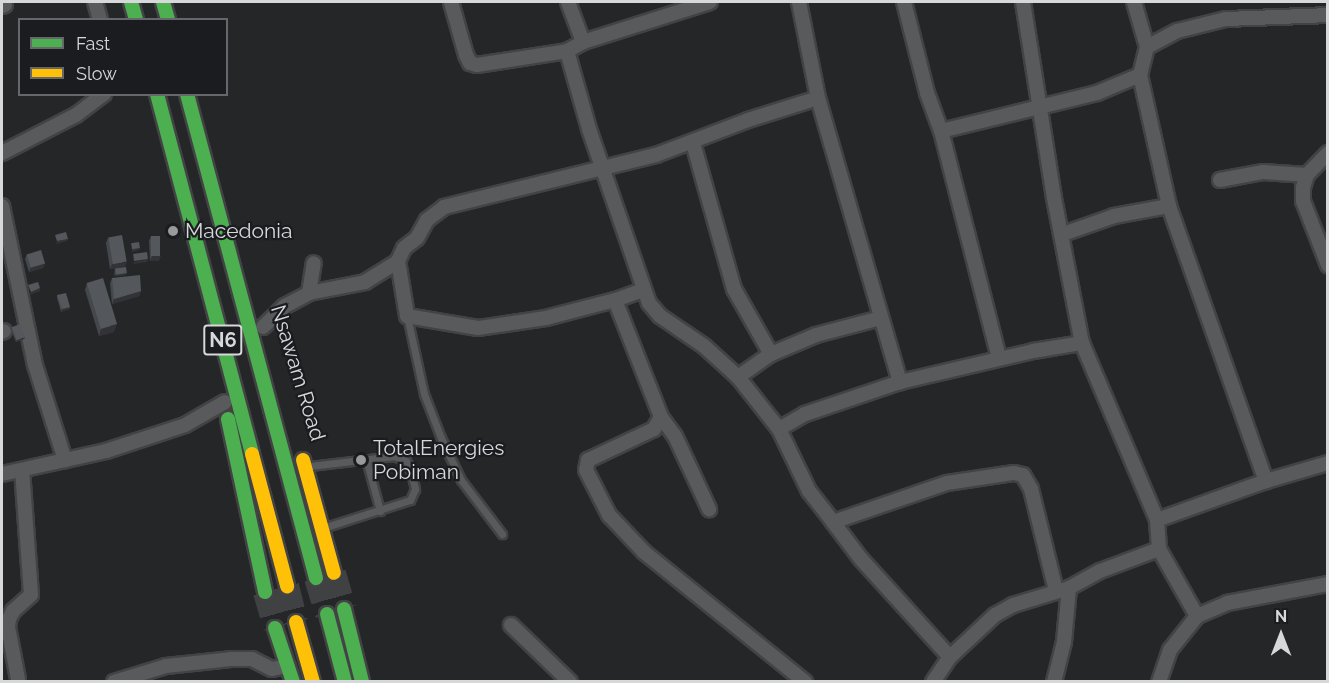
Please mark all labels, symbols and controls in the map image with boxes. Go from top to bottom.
legend [18,18,228,96]
text: Fast [76,33,110,54]
text: Slow [76,63,117,84]
place label: Macedonia [185,218,292,244]
marker: Macedonia [166,224,180,238]
street label: Nsawam Road [265,302,331,444]
road number: N6 [202,323,244,357]
place label: TotalEnergies Pobiman [373,435,504,485]
marker: TotalEnergies Pobiman [354,453,368,467]
north arrow [1251,605,1311,665]
text: N [1275,607,1287,626]

